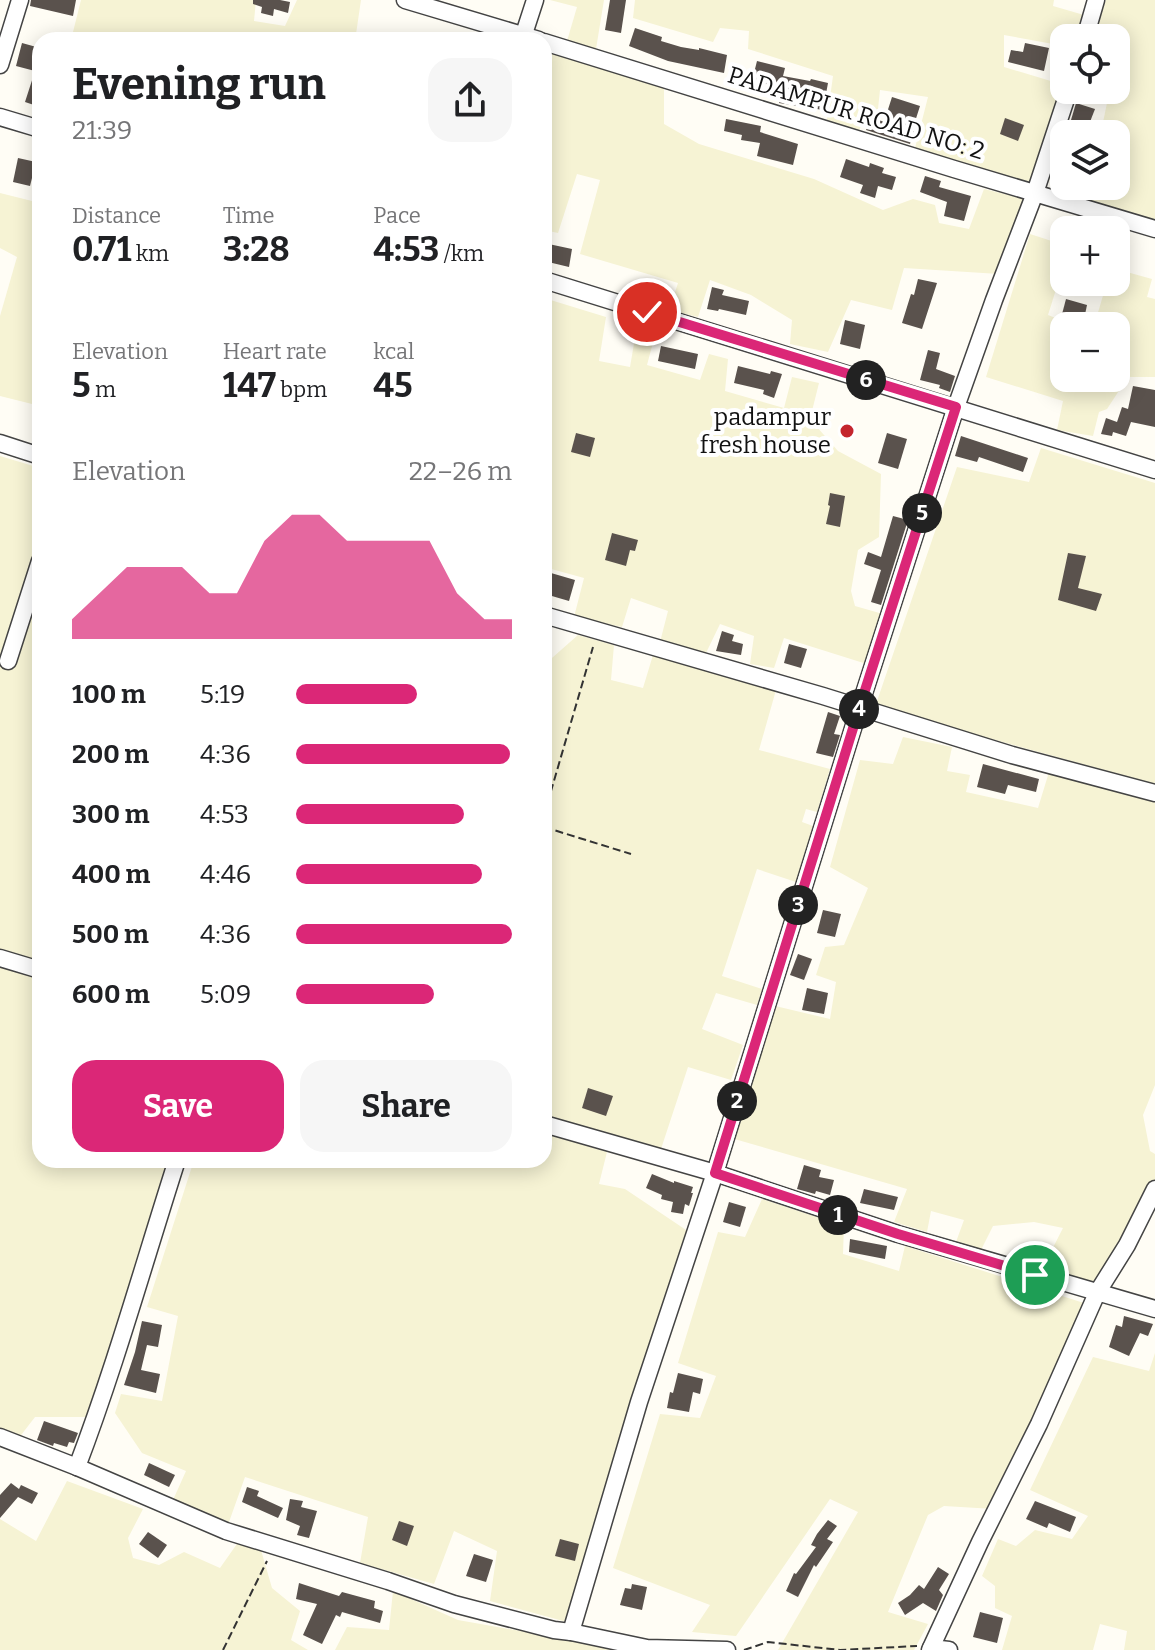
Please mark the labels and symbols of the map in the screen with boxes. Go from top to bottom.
street label: PADAMPUR ROAD NO: 2 [724,61,988,165]
pin [613,278,681,346]
pin: 6 [846,360,886,400]
place label: padampur fresh house [700,403,831,459]
marker: padampur fresh house [838,422,856,440]
pin: 5 [902,493,942,533]
pin: 4 [839,689,879,729]
pin: 3 [778,885,818,925]
pin: 2 [717,1081,757,1121]
pin: 1 [818,1195,858,1235]
pin [1001,1241,1069,1309]

